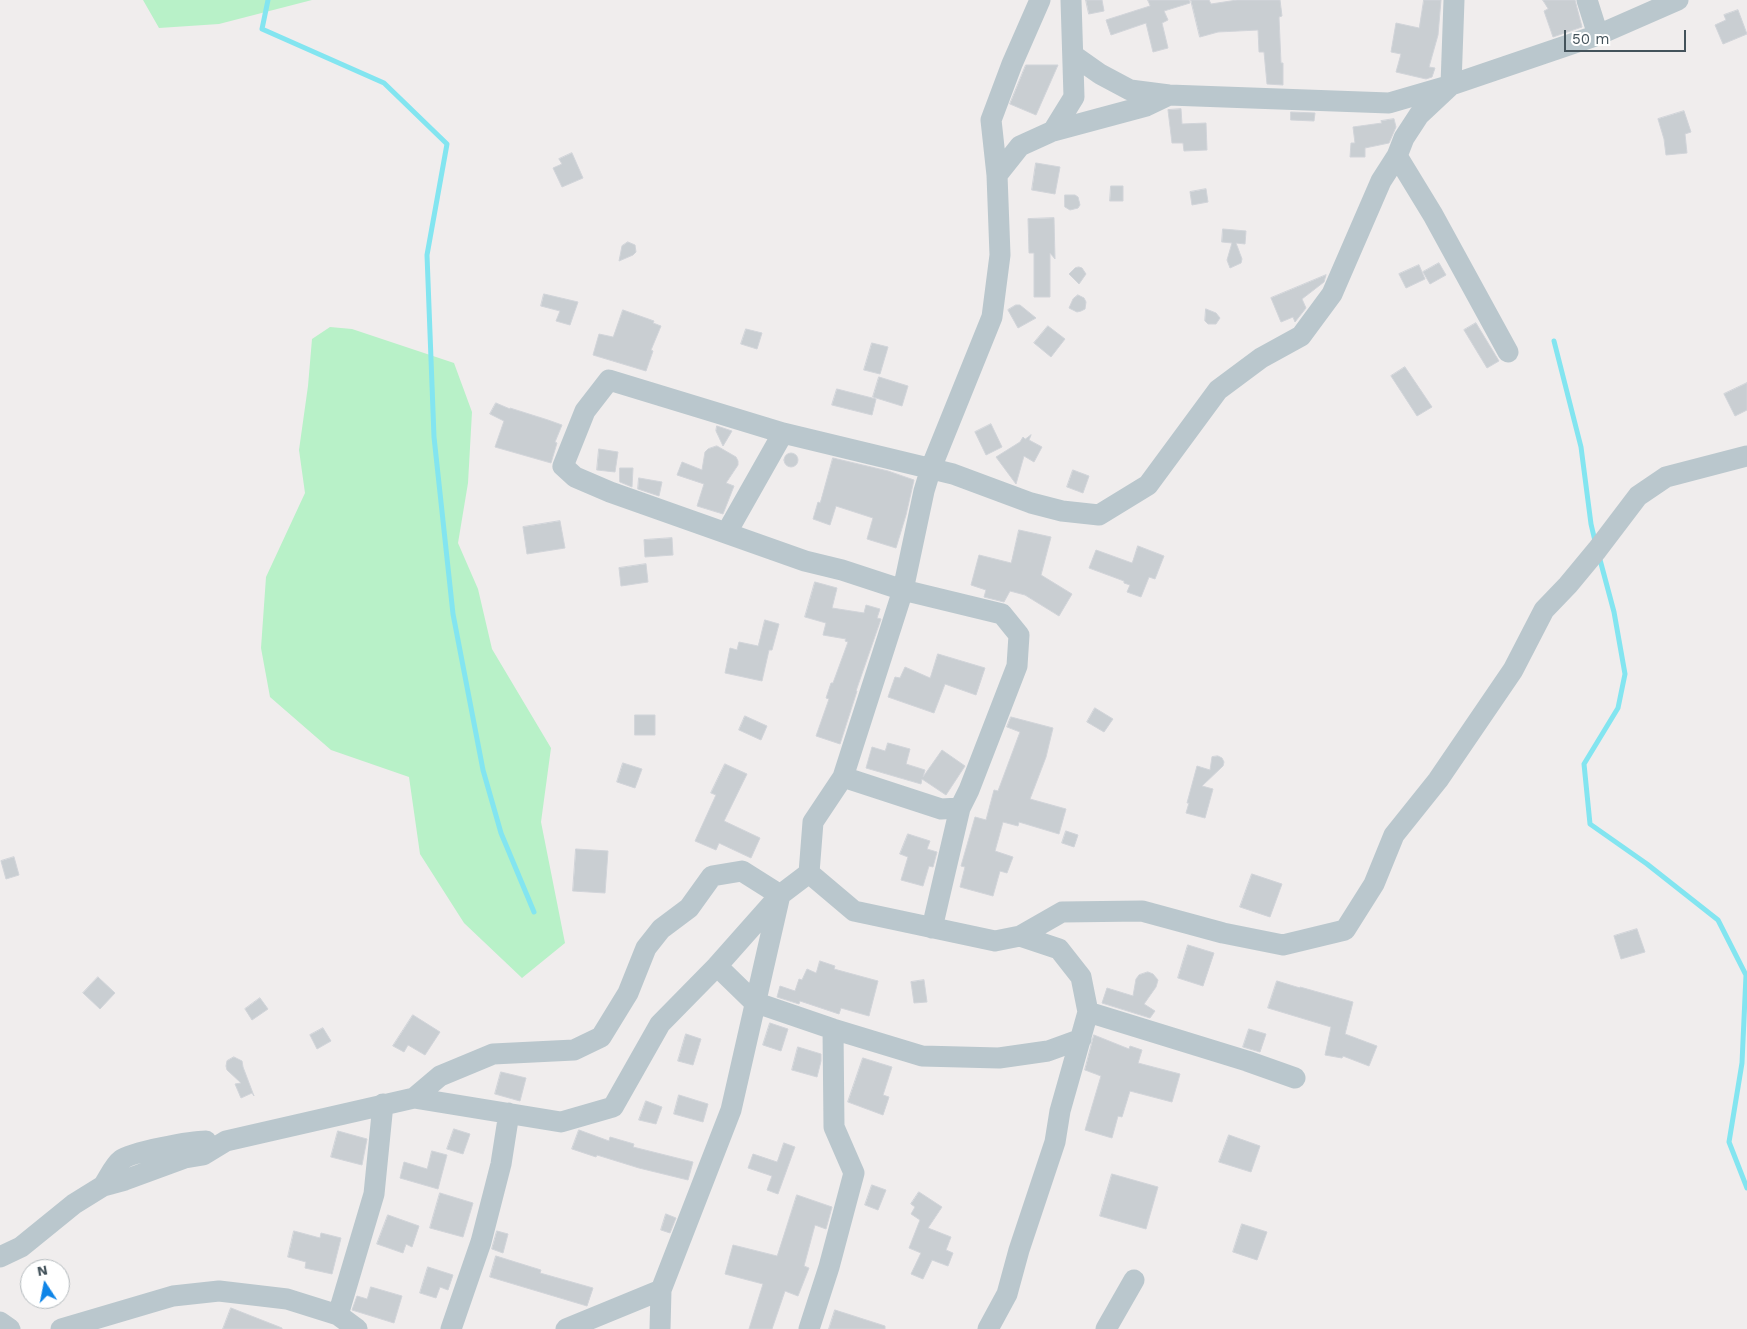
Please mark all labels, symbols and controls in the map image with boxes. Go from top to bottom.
scale bar [1567,20,1690,52]
text: 50 m [1572,30,1609,48]
north arrow [20,1259,70,1309]
text: N [36,1261,49,1279]

